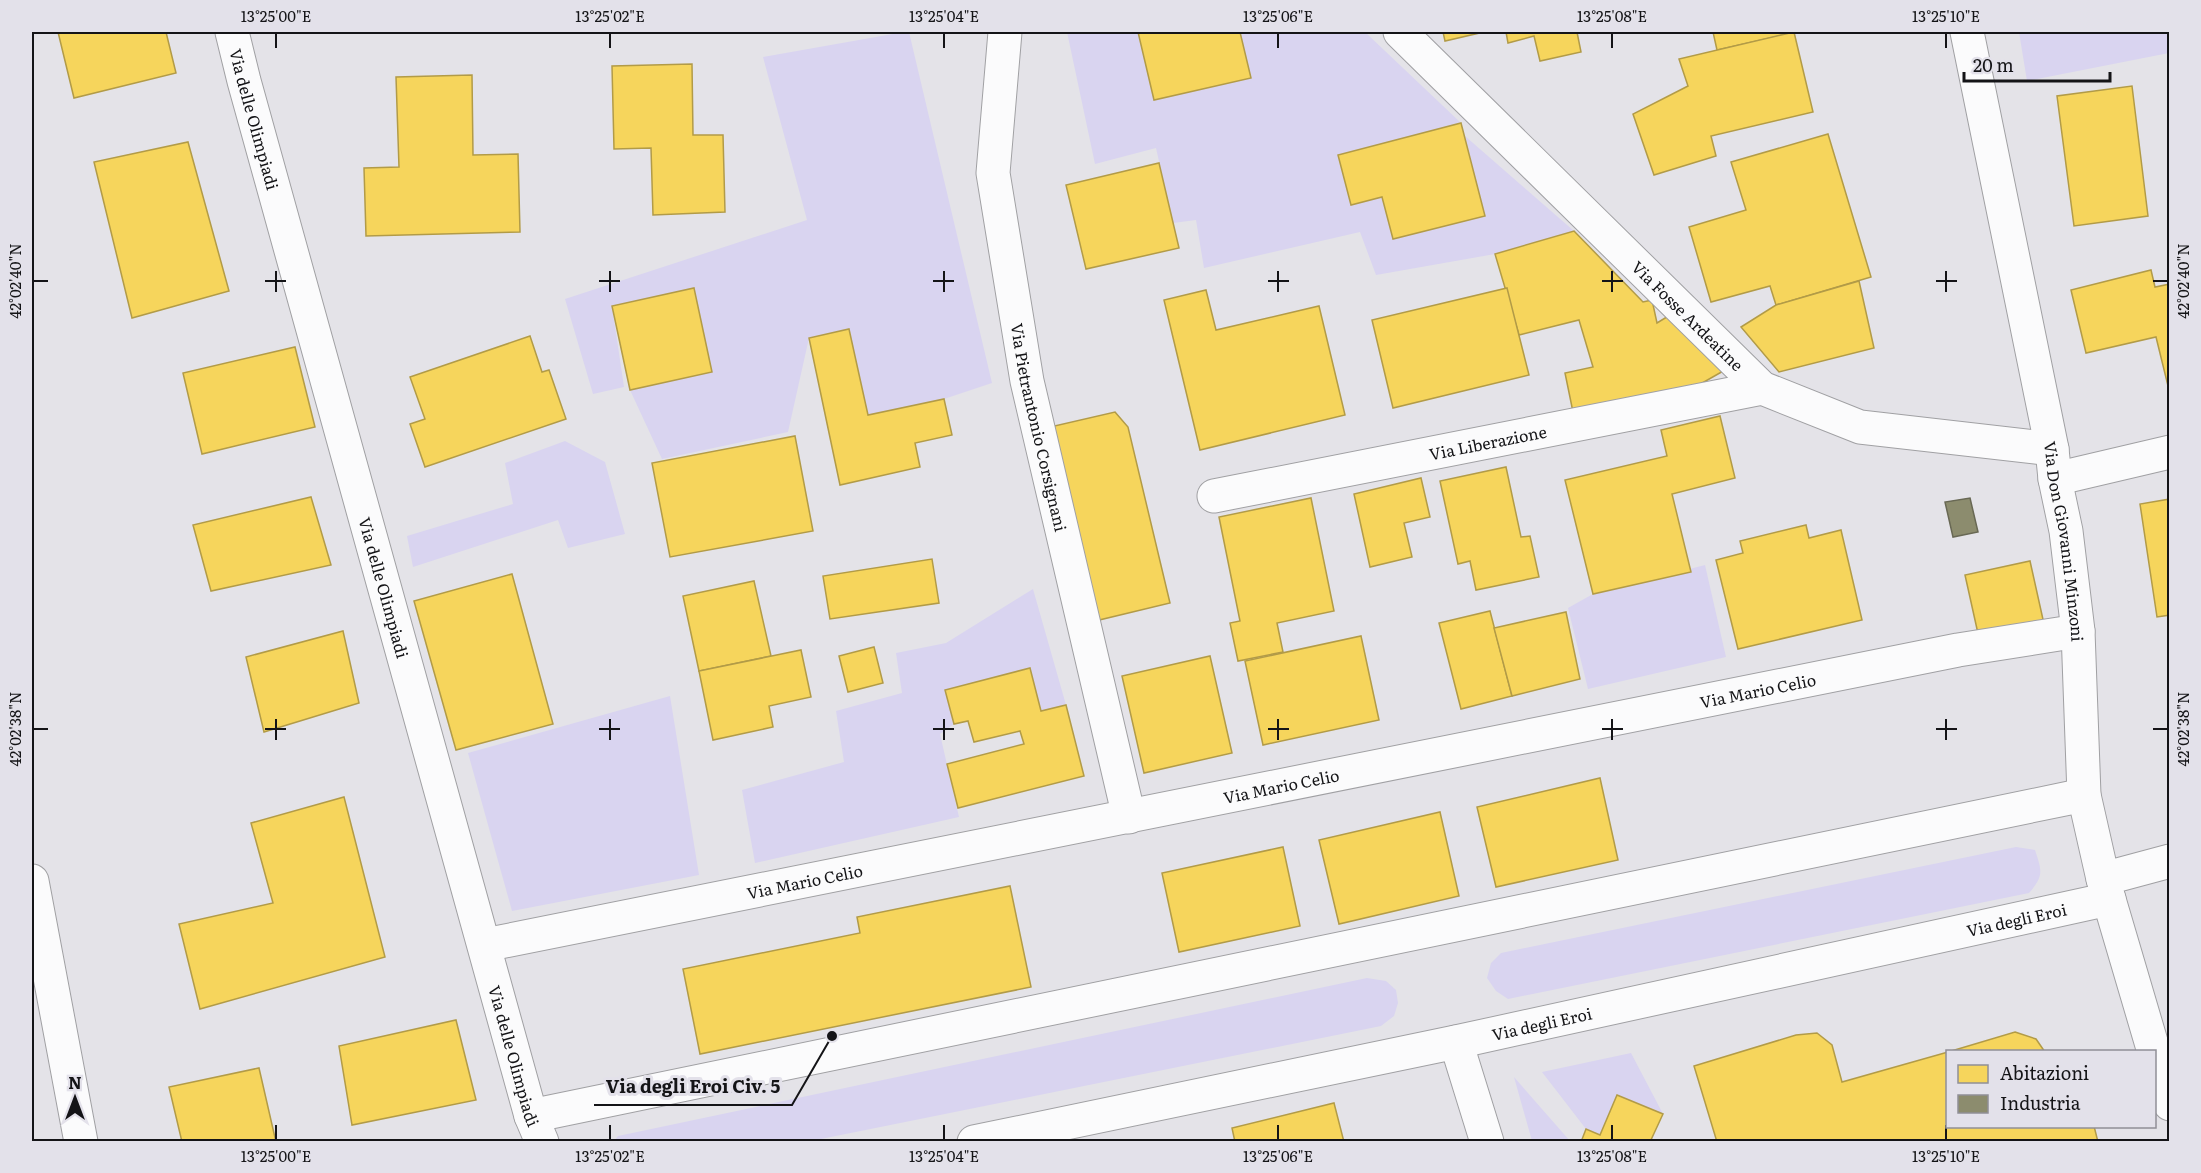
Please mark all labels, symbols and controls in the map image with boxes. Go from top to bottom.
text: 13°25'00"E [241,4,311,27]
text: 13°25'02"E [575,4,645,27]
text: 13°25'04"E [909,4,979,27]
text: 13°25'06"E [1243,4,1313,27]
text: 13°25'08"E [1577,4,1647,27]
text: 13°25'10"E [1912,4,1980,27]
scale bar [1964,45,2110,83]
street label: Via delle Olimpiadi [224,46,286,192]
text: 20 m [1973,51,2014,78]
text: 42°02'40"N [3,243,26,319]
text: 42°02'40"N [2171,243,2194,319]
street label: Via Fosse Ardeatine [1627,255,1749,376]
street label: Via Pietrantonio Corsignani [1006,321,1074,534]
street label: Via Liberazione [1427,419,1549,465]
street label: Via Don Giovanni Minzoni [2039,439,2090,642]
street label: Via delle Olimpiadi [353,514,415,661]
street label: Via Mario Celio [1698,667,1818,713]
text: 42°02'38"N [3,691,26,767]
text: 42°02'38"N [2171,691,2194,767]
street label: Via Mario Celio [1221,762,1341,809]
street label: Via Mario Celio [745,858,865,904]
street label: Via degli Eroi [1964,897,2069,942]
street label: Via delle Olimpiadi [483,982,546,1130]
street label: Via degli Eroi [1489,1001,1594,1046]
legend [1946,1050,2156,1128]
text: Abitazioni [2000,1059,2089,1086]
north arrow [45,1068,105,1128]
callout: Via degli Eroi Civ. 5 [594,1069,792,1105]
text: N [68,1070,82,1094]
text: Via degli Eroi Civ. 5 [606,1072,780,1099]
text: Industria [2000,1089,2081,1116]
text: 13°25'00"E [241,1144,311,1167]
text: 13°25'02"E [575,1144,645,1167]
text: 13°25'04"E [909,1144,979,1167]
text: 13°25'06"E [1243,1144,1313,1167]
text: 13°25'08"E [1577,1144,1647,1167]
text: 13°25'10"E [1912,1144,1980,1167]

